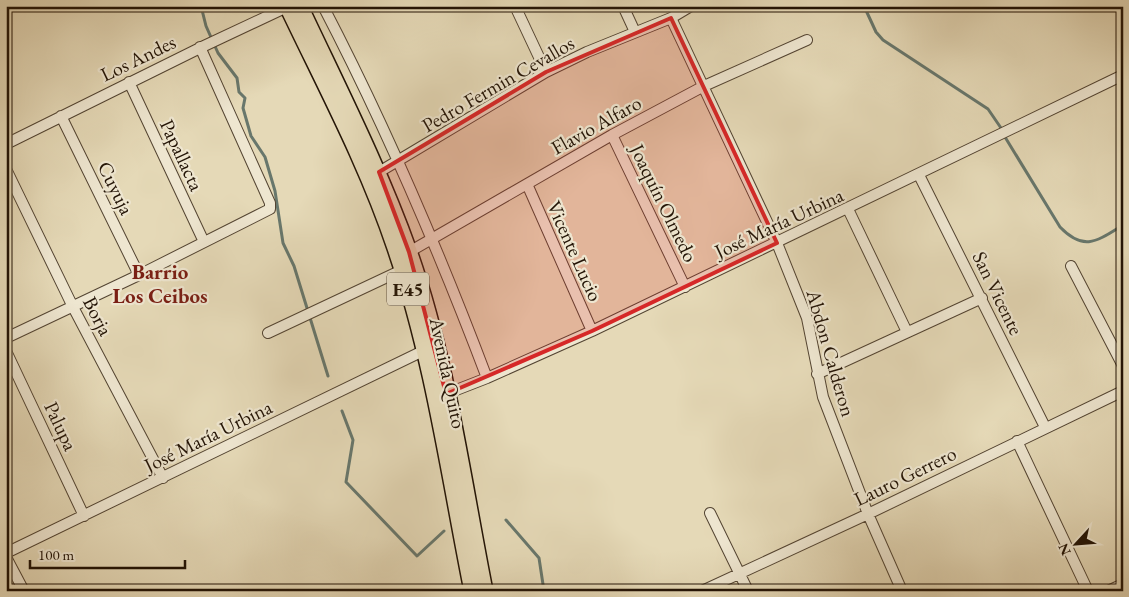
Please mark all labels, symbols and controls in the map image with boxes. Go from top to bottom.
street label: Los Andes [96,29,180,87]
street label: Pedro Fermin Cevallos [417,30,579,138]
street label: Flavio Alfaro [546,90,646,160]
street label: Papallacta [154,115,210,195]
street label: Joaquín Olmedo [623,138,704,266]
street label: Cuyuja [92,157,140,219]
street label: José María Urbina [709,182,848,265]
street label: Vicente Lucio [541,197,609,305]
street label: San Vicente [967,247,1029,339]
district label: Barrio Los Ceibos [112,258,208,309]
road number: E45 [387,272,429,306]
street label: Abdon Calderon [800,286,862,420]
street label: Borja [77,292,119,340]
street label: Avenida Quito [423,314,472,431]
street label: José María Urbina [138,394,276,479]
street label: Palupa [38,397,84,455]
street label: Lauro Gerrero [849,440,961,512]
north arrow [1052,520,1102,570]
scale bar [30,537,185,569]
text: N [1053,540,1075,559]
text: 100 m [38,545,75,564]

